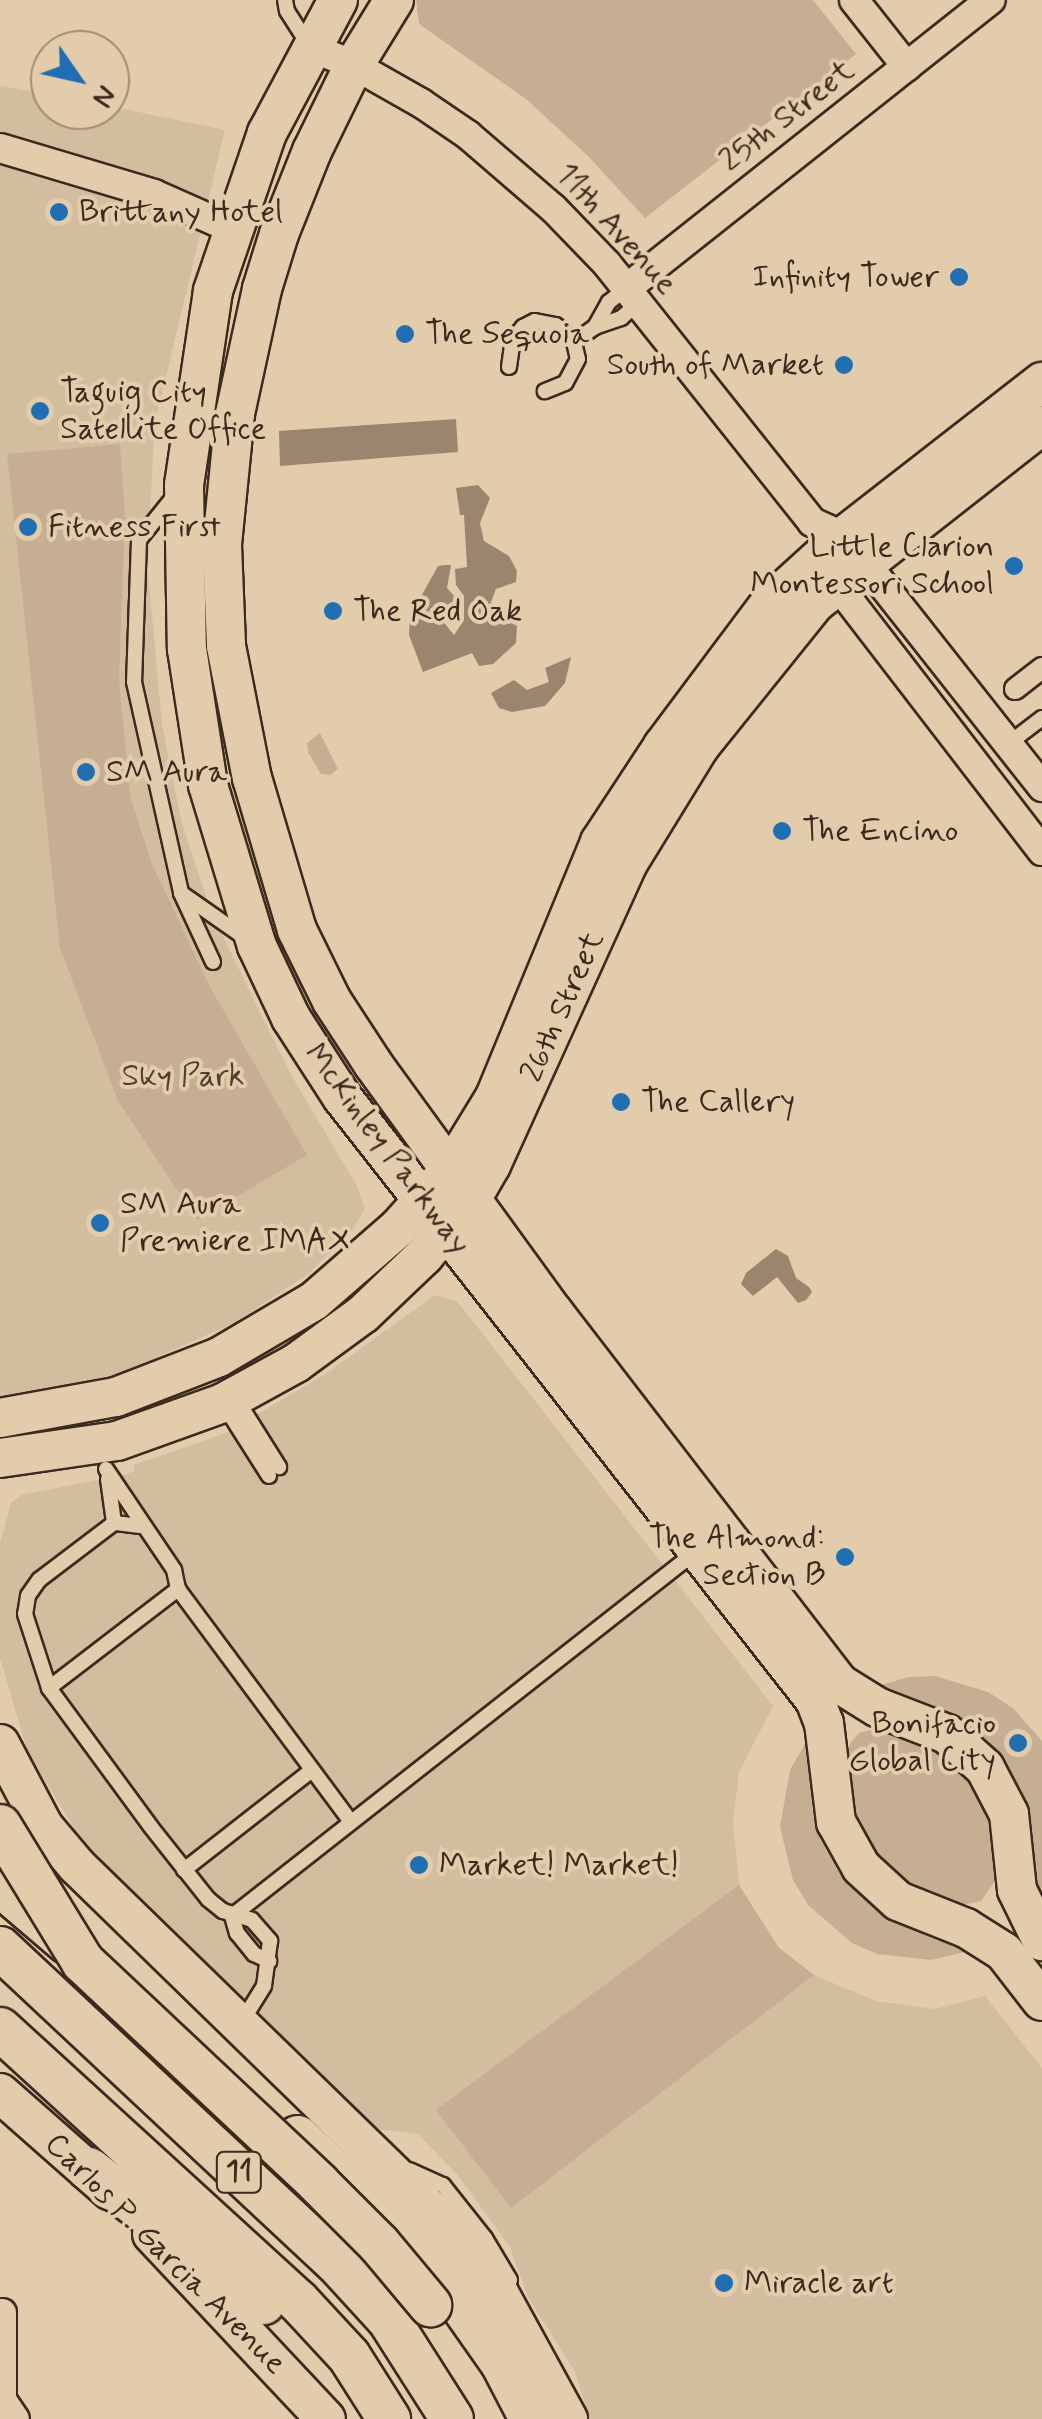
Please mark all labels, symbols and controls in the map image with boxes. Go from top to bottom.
north arrow [30,30,130,130]
street label: 25th Street [712,52,862,180]
text: N [83,78,124,114]
street label: 11th Avenue [547,155,685,303]
place label: Brittany Hotel [79,193,275,231]
marker: Brittany Hotel [48,201,70,223]
place label: Infinity Tower [752,258,939,296]
marker: Infinity Tower [948,266,970,288]
place label: The Sequoia [425,315,579,353]
marker: The Sequoia [394,323,416,345]
place label: South of Market [603,346,824,384]
marker: South of Market [833,354,855,376]
place label: Taguig City Satellite Office [60,374,267,449]
marker: Taguig City Satellite Office [29,400,51,422]
place label: Fitness First [48,508,220,546]
marker: Fitness First [17,516,39,538]
place label: Little Clarion Montessori School [751,529,994,604]
marker: Little Clarion Montessori School [1003,555,1025,577]
place label: The Red Oak [353,592,523,630]
marker: The Red Oak [322,600,344,622]
place label: SM Aura [106,753,227,791]
marker: SM Aura [75,761,97,783]
place label: The Encino [802,812,953,850]
marker: The Encino [771,820,793,842]
street label: 26th Street [513,926,613,1088]
street label: McKinley Parkway [297,1038,477,1260]
park label: Sky Park [122,1057,244,1095]
place label: The Callery [641,1083,797,1121]
marker: The Callery [610,1091,632,1113]
place label: SM Aura Premiere IMAX [120,1186,349,1261]
marker: SM Aura Premiere IMAX [89,1212,111,1234]
place label: The Almond: Section B [647,1520,825,1595]
marker: The Almond: Section B [834,1546,856,1568]
place label: Bonifacio Global City [848,1706,996,1781]
marker: Bonifacio Global City [1005,1730,1031,1756]
place label: Market! Market! [439,1846,679,1884]
marker: Market! Market! [408,1854,430,1876]
street label: Carlos P. Garcia Avenue [36,2125,294,2383]
road number: 11 [214,2147,264,2197]
place label: Miracle art [744,2264,894,2302]
marker: Miracle art [713,2272,735,2294]

